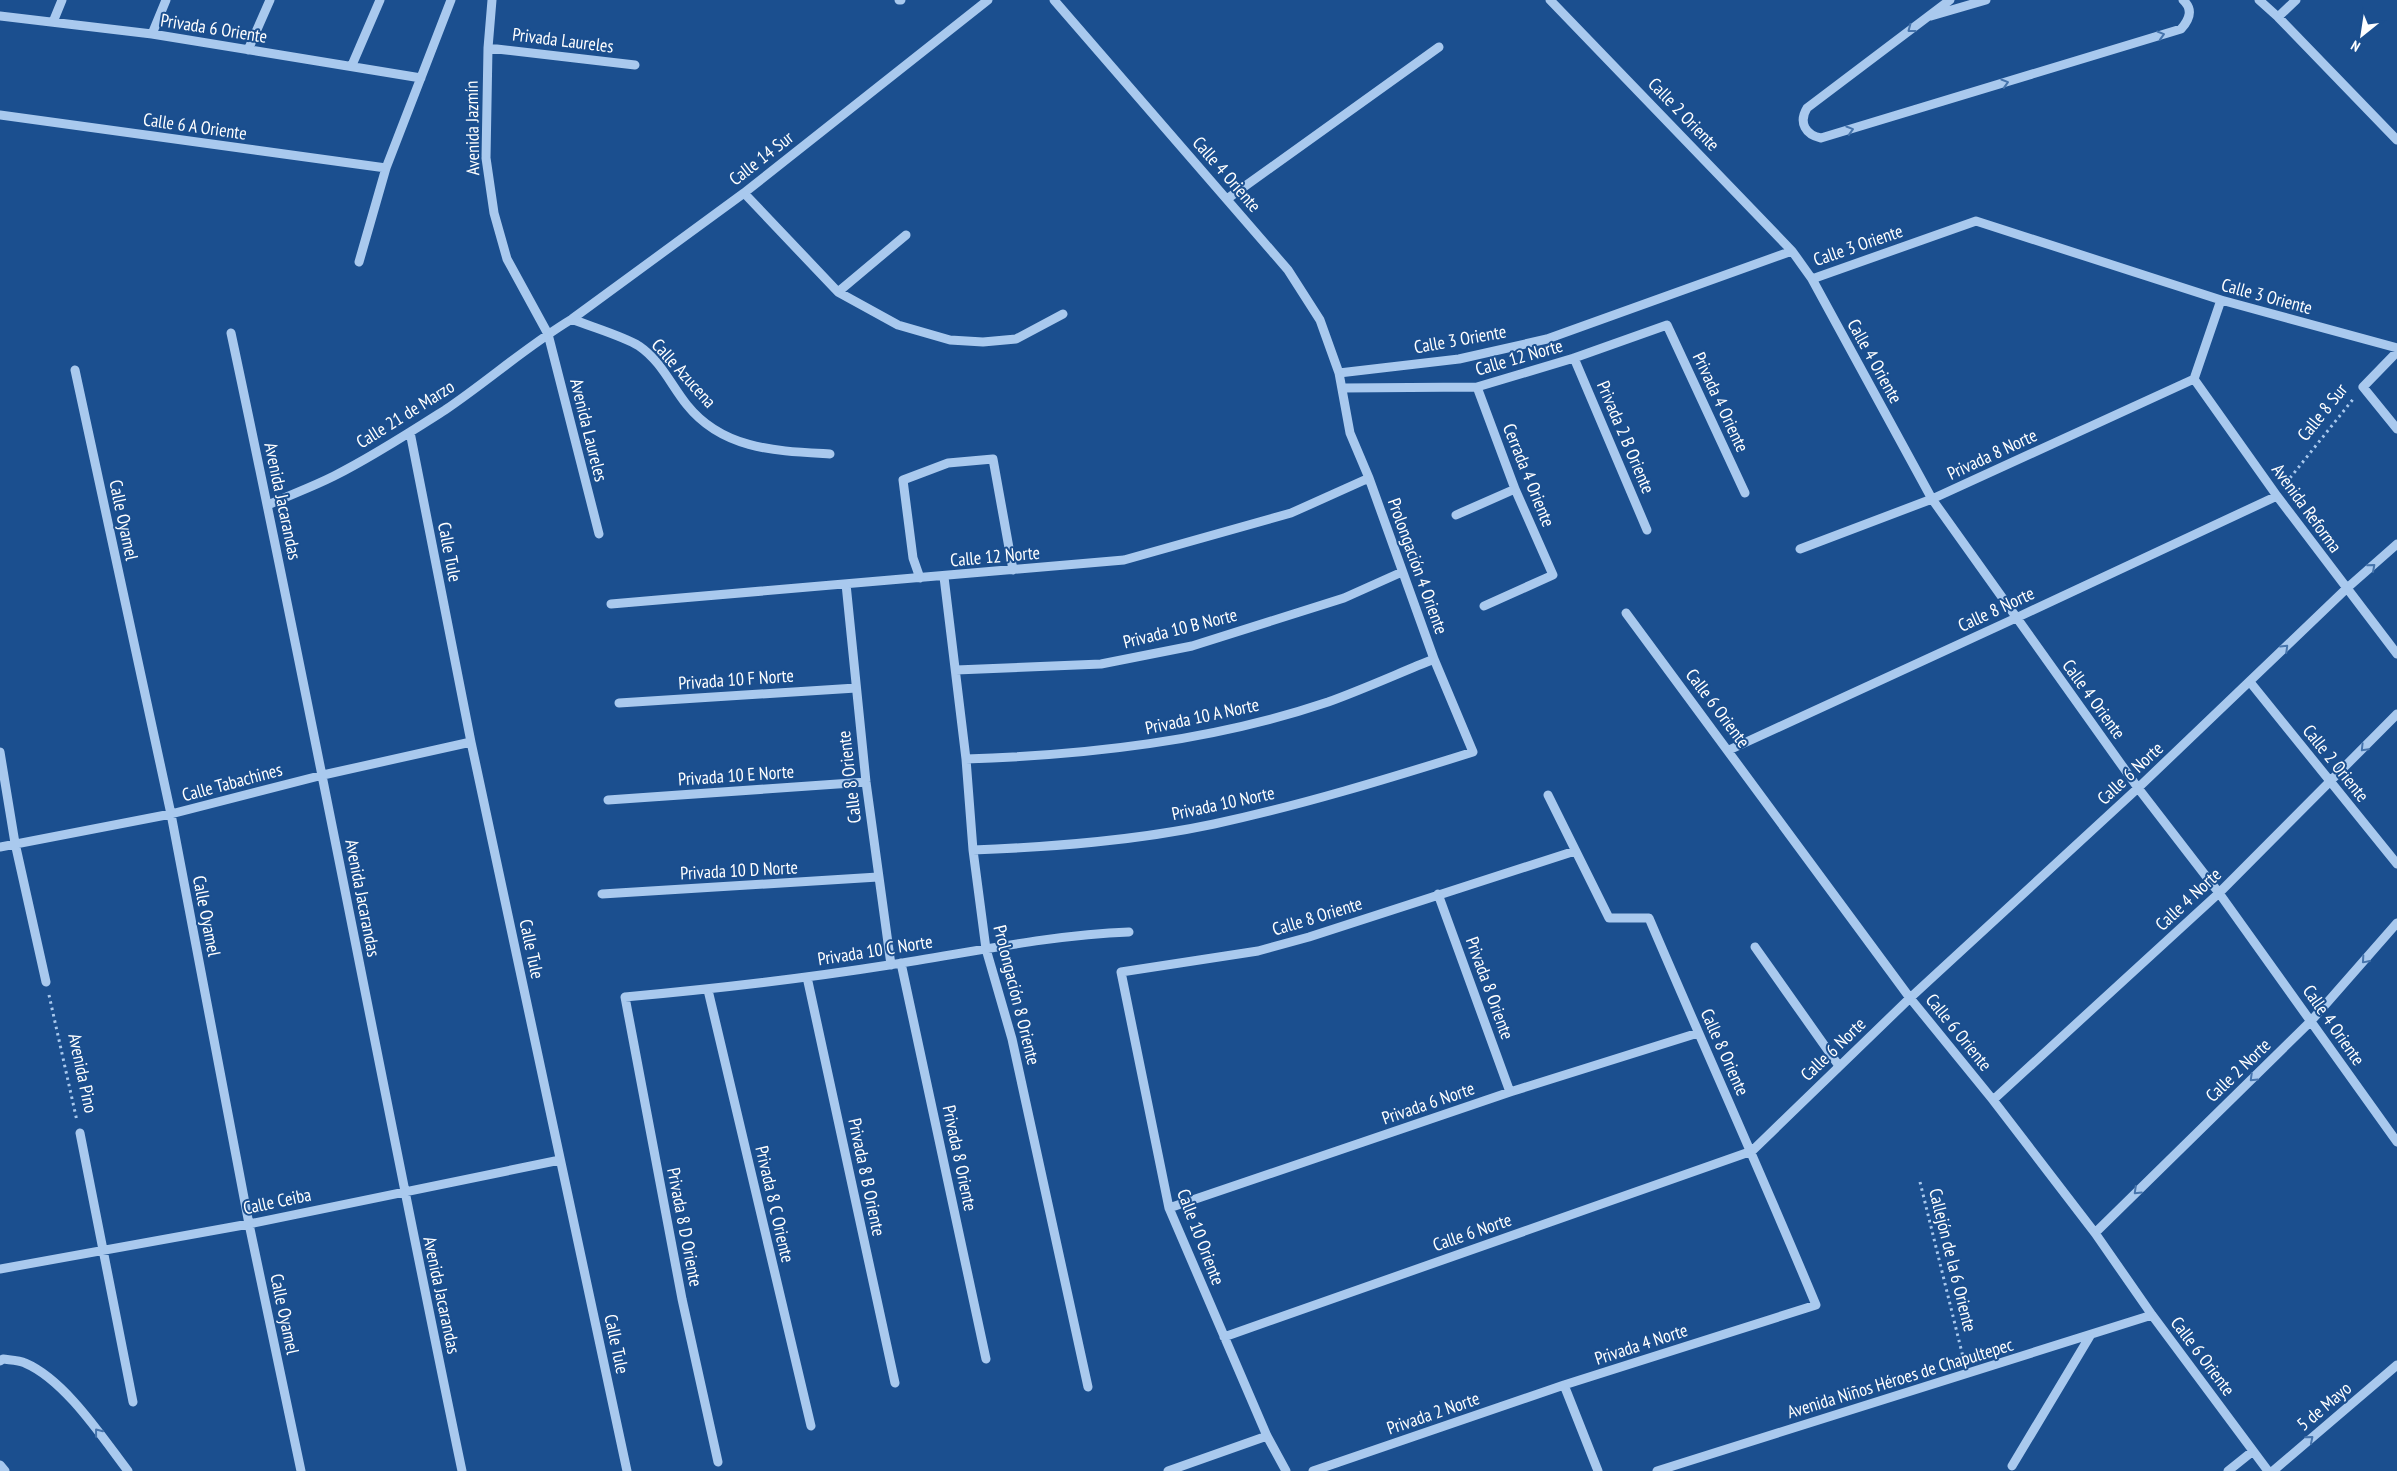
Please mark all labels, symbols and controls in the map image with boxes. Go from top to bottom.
street label: Privada 6 Oriente [159,8,269,48]
north arrow [2337,10,2387,60]
street label: Privada Laureles [511,22,615,58]
one-way arrow [1908,23,1917,31]
one-way arrow [2156,31,2164,41]
text: N [2348,37,2363,56]
street label: Calle 2 Oriente [1643,73,1725,155]
one-way arrow [2000,78,2009,88]
street label: Avenida Jazmín [460,81,484,175]
street label: Calle 6 A Oriente [142,107,248,145]
one-way arrow [1845,125,1853,135]
street label: Calle 14 Sur [724,126,798,190]
street label: Calle 4 Oriente [1188,131,1266,217]
street label: Calle 3 Oriente [1810,219,1906,271]
street label: Calle 3 Oriente [2219,273,2315,319]
street label: Calle 4 Oriente [1842,315,1908,407]
street label: Calle 3 Oriente [1412,320,1508,358]
street label: Calle Azucena [647,334,721,412]
street label: Calle 12 Norte [1473,334,1565,380]
street label: Privada 4 Oriente [1688,348,1754,456]
street label: Calle 21 de Marzo [352,375,459,453]
street label: Avenida Laureles [565,376,613,484]
street label: Privada 2 B Oriente [1592,377,1660,497]
street label: Calle 8 Sur [2292,379,2352,445]
street label: Cerrada 4 Oriente [1498,420,1560,530]
street label: Privada 8 Norte [1943,423,2041,485]
street label: Avenida Jacarandas [259,440,307,562]
street label: Avenida Reforma [2267,459,2347,557]
street label: Calle Oyamel [104,478,144,563]
street label: Prolongación 4 Oriente [1383,495,1453,637]
street label: Calle Tule [433,520,467,584]
street label: Calle 12 Norte [949,541,1041,571]
one-way arrow [2366,563,2375,572]
street label: Calle 8 Norte [1954,581,2038,637]
street label: Privada 10 B Norte [1121,603,1239,653]
one-way arrow [2279,645,2288,654]
street label: Calle 4 Oriente [2057,655,2131,743]
street label: Privada 10 F Norte [677,663,795,695]
street label: Calle 6 Oriente [1681,664,1755,752]
street label: Privada 10 A Norte [1143,693,1261,739]
street label: Calle 2 Oriente [2298,720,2374,806]
street label: Calle 8 Oriente [832,729,866,825]
street label: Calle 6 Norte [2092,737,2168,809]
one-way arrow [2361,742,2370,751]
street label: Calle Tabachines [179,758,285,806]
street label: Privada 10 E Norte [677,759,795,791]
street label: Privada 10 Norte [1169,781,1277,825]
street label: Avenida Jacarandas [340,837,386,959]
street label: Privada 10 D Norte [680,855,798,885]
street label: Calle 4 Norte [2150,863,2226,935]
street label: Calle Oyamel [188,874,226,959]
street label: Calle 8 Oriente [1269,891,1365,941]
street label: Calle Tule [514,917,550,981]
street label: Prolongación 8 Oriente [989,923,1045,1067]
street label: Privada 10 C Norte [816,930,934,970]
street label: Privada 8 Oriente [1461,933,1519,1043]
one-way arrow [2362,954,2371,963]
street label: Calle 4 Oriente [2298,980,2370,1070]
street label: Calle 6 Oriente [1921,989,1997,1075]
street label: Calle 8 Oriente [1696,1005,1754,1099]
street label: Calle 6 Norte [1796,1012,1870,1086]
street label: Avenida Pino [63,1031,103,1115]
street label: Calle 2 Norte [2201,1033,2275,1107]
one-way arrow [2250,1072,2259,1081]
street label: Privada 6 Norte [1379,1076,1477,1130]
street label: Privada 8 Oriente [938,1103,982,1213]
street label: Privada 8 B Oriente [843,1116,891,1238]
street label: Privada 8 C Oriente [750,1143,800,1265]
street label: Privada 8 D Oriente [662,1165,708,1289]
street label: Calle Ceiba [241,1183,313,1219]
one-way arrow [2134,1185,2143,1194]
street label: Calle 10 Oriente [1172,1186,1230,1288]
street label: Callejón de la 6 Oriente [1924,1186,1982,1334]
street label: Calle 6 Norte [1430,1208,1514,1256]
street label: Avenida Jacarandas [418,1234,466,1356]
street label: Calle Oyamel [265,1272,305,1357]
street label: Calle Tule [599,1312,635,1376]
street label: Calle 6 Oriente [2166,1312,2240,1400]
street label: Privada 4 Norte [1592,1318,1690,1370]
street label: Avenida Niños Héroes de Chapultepec [1784,1332,2016,1423]
street label: 5 de Mayo [2292,1376,2356,1435]
street label: Privada 2 Norte [1384,1386,1482,1440]
one-way arrow [95,1429,104,1438]
one-way arrow [2304,1437,2313,1445]

